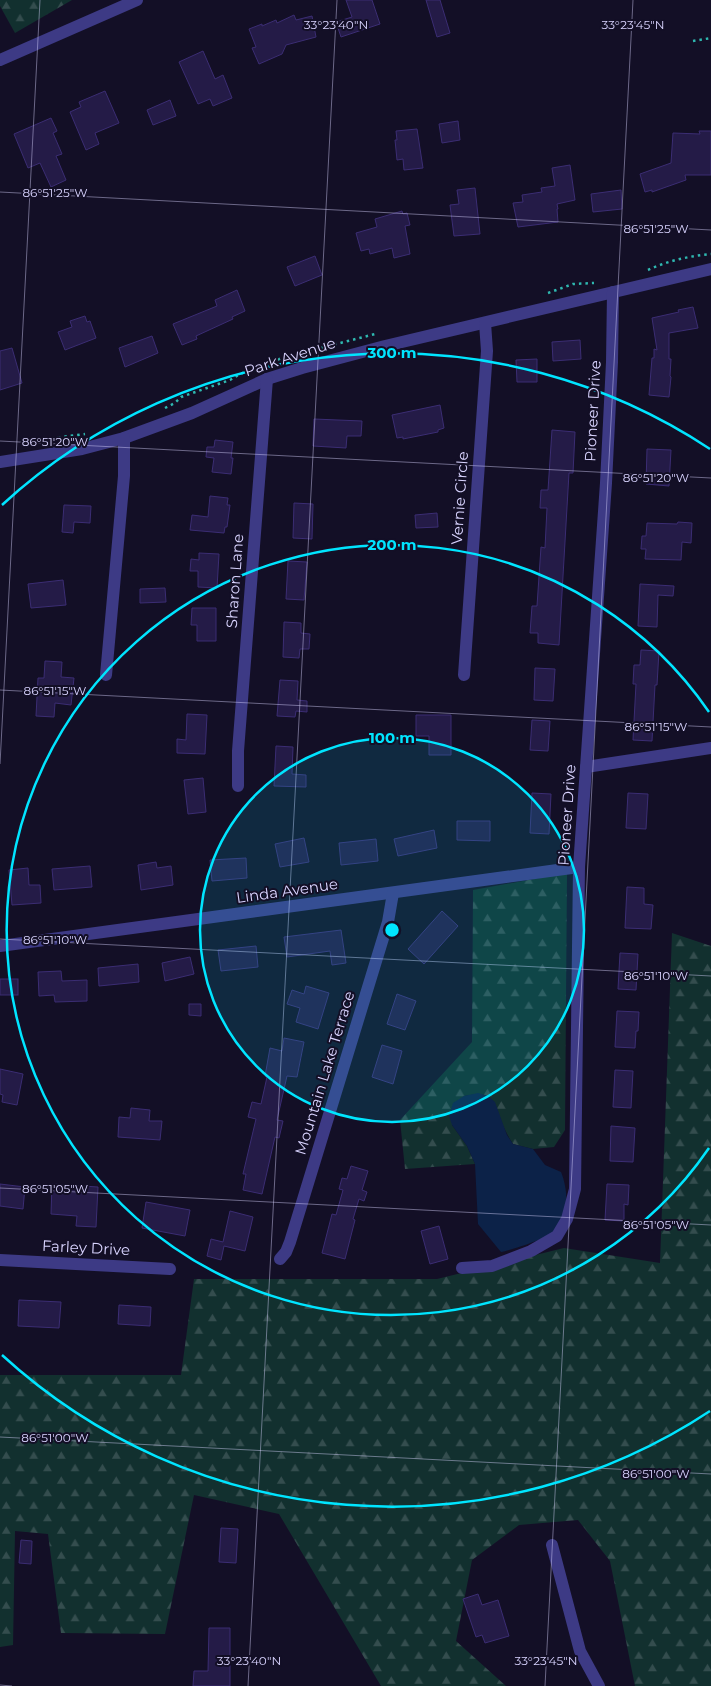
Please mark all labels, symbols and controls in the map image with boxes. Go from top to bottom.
text: 33°23'40"N [304,17,368,32]
text: 33°23'45"N [601,17,665,32]
text: 86°51'25"W [22,185,88,200]
text: 86°51'25"W [623,221,689,236]
street label: Park Avenue [242,333,338,380]
text: 300 m [366,343,417,362]
street label: Pioneer Drive [580,360,605,462]
text: 86°51'20"W [22,434,88,449]
street label: Vernie Circle [447,451,472,545]
text: 86°51'20"W [623,470,689,485]
street label: Sharon Lane [222,533,247,629]
text: 200 m [367,535,417,554]
text: 86°51'15"W [24,683,86,698]
text: 86°51'15"W [625,719,687,734]
text: 100 m [369,728,415,747]
street label: Pioneer Drive [553,764,580,866]
street label: Linda Avenue [235,874,339,907]
centre of rings [383,921,401,939]
text: 86°51'10"W [23,932,87,947]
text: 86°51'10"W [624,968,688,983]
street label: Mountain Lake Terrace [291,989,359,1157]
text: 86°51'05"W [22,1181,88,1196]
text: 86°51'05"W [623,1217,689,1232]
street label: Farley Drive [41,1236,131,1259]
text: 86°51'00"W [21,1430,89,1445]
text: 86°51'00"W [622,1466,690,1481]
text: 33°23'40"N [217,1653,281,1668]
text: 33°23'45"N [514,1653,578,1668]

